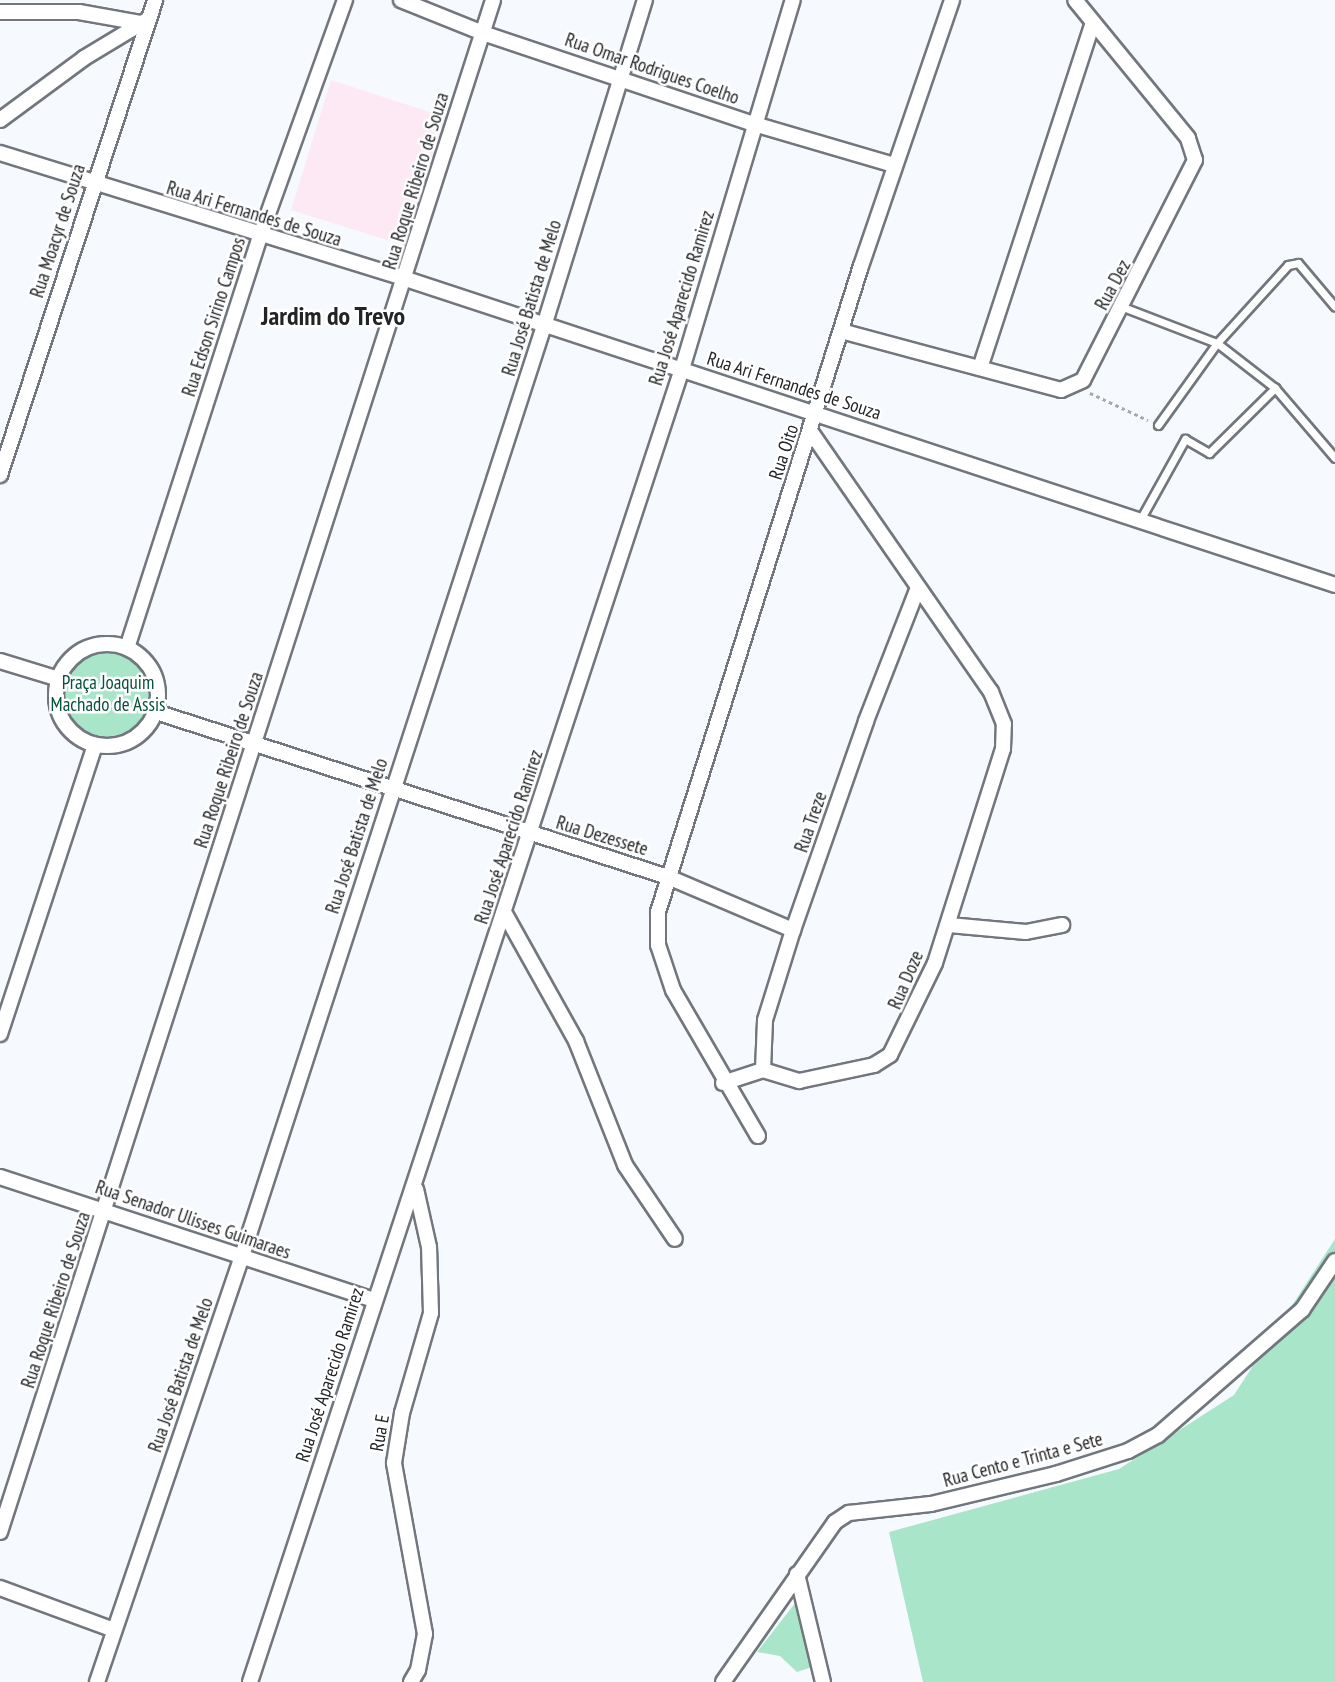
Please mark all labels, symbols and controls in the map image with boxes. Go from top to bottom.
street label: Rua Omar Rodrigues Coelho [562,28,742,110]
street label: Rua Roque Ribeiro de Souza [378,90,454,272]
street label: Rua Moacyr de Souza [26,161,90,301]
street label: Rua Ari Fernandes de Souza [164,176,344,252]
street label: Rua José Aparecido Ramirez [644,208,720,388]
street label: Rua José Batista de Melo [497,217,567,379]
street label: Rua Edson Sirino Campos [178,235,250,399]
street label: Rua Dez [1090,256,1136,314]
district label: Jardim do Trevo [261,300,405,332]
street label: Rua Ari Fernandes de Souza [704,347,884,425]
street label: Rua Oito [764,421,804,483]
street label: Rua Roque Ribeiro de Souza [190,669,268,851]
park label: Praça Joaquim Machado de Assis [50,672,166,716]
street label: Rua José Aparecido Ramirez [470,747,548,927]
street label: Rua José Batista de Melo [321,755,393,917]
street label: Rua Treze [790,788,832,856]
street label: Rua Dezessete [553,811,651,861]
street label: Rua Doze [884,947,928,1013]
street label: Rua Senador Ulisses Guimaraes [92,1176,294,1264]
street label: Rua Roque Ribeiro de Souza [17,1209,95,1391]
street label: Rua José Aparecido Ramirez [291,1285,369,1465]
street label: Rua José Batista de Melo [144,1295,218,1455]
street label: Rua E [366,1413,394,1453]
street label: Rua Cento e Trinta e Sete [941,1428,1105,1492]

